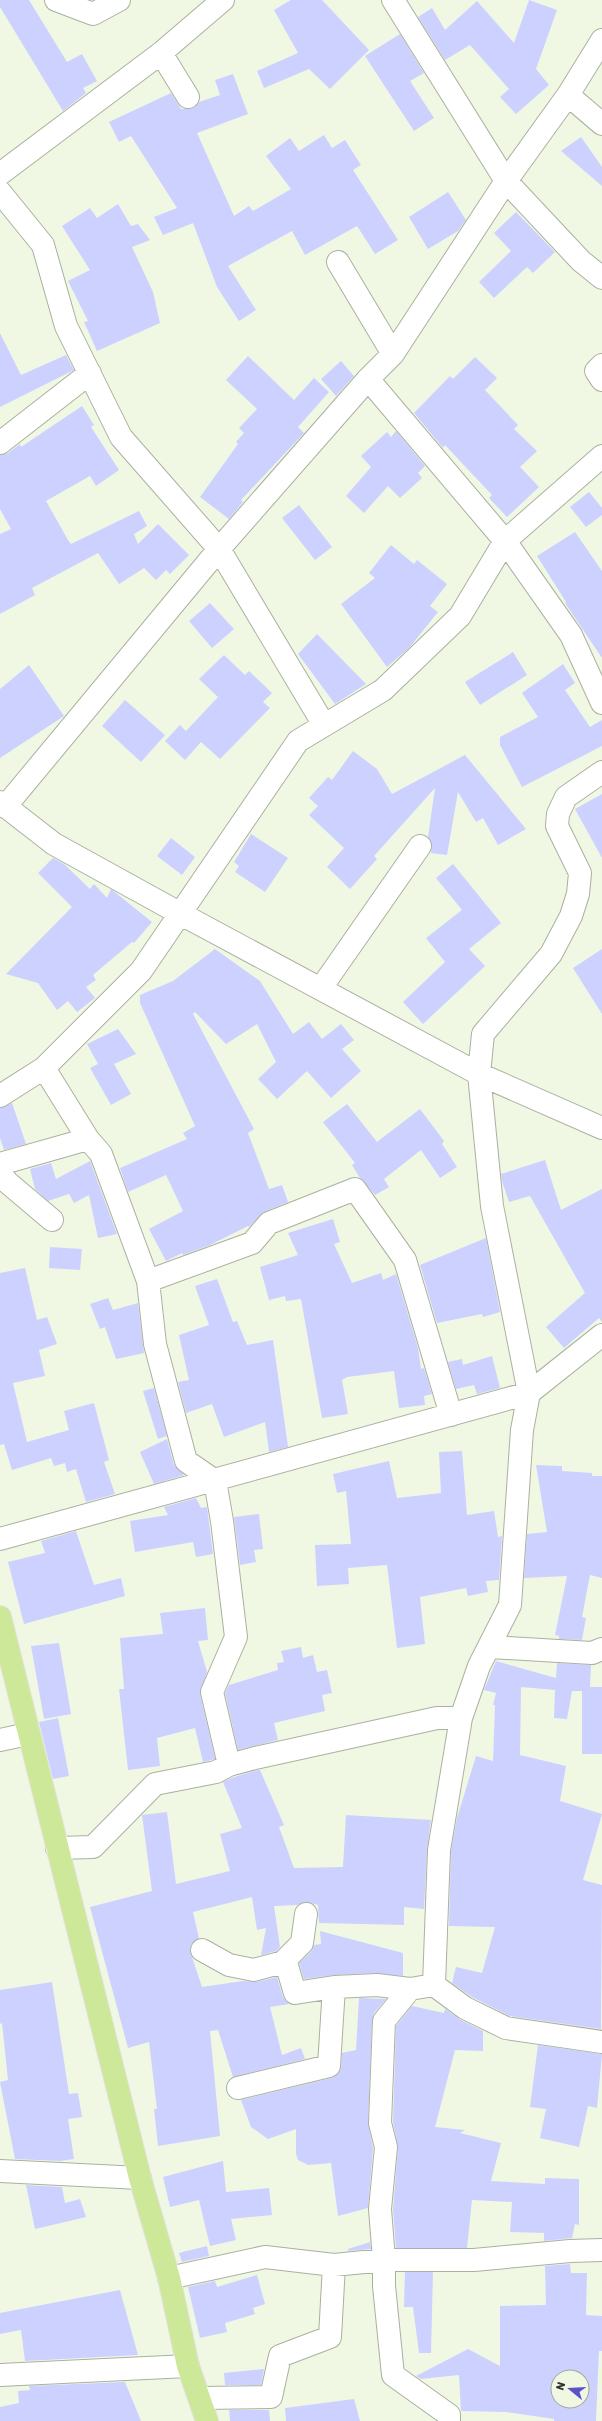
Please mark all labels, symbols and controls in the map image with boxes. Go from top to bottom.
north arrow [550,2369,590,2409]
text: N [554,2380,568,2392]

